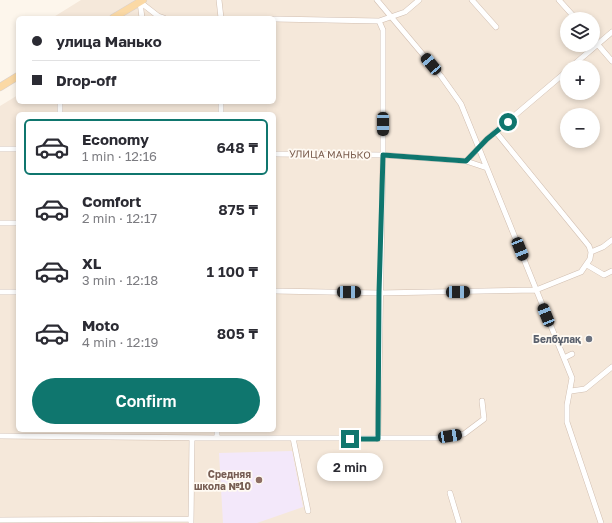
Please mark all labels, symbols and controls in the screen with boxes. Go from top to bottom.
map controls [560,12,600,148]
button: layers [560,12,600,52]
text: улица Манько [56,32,162,50]
car [419,51,443,77]
button: + [560,60,600,100]
text: Drop-off [56,71,116,89]
button: − [560,108,600,148]
car [377,112,389,136]
route start [499,113,517,131]
icon: car [34,129,70,165]
text: Economy [82,130,149,148]
text: 648 ₸ [216,138,258,156]
street label: УЛИЦА МАНЬКО [289,147,371,161]
text: 1 min · 12:16 [82,148,157,164]
icon: car [34,191,70,227]
text: Comfort [82,192,141,210]
text: 875 ₸ [218,200,258,218]
text: 2 min · 12:17 [82,210,157,226]
car [510,236,530,262]
icon: car [34,253,70,289]
text: XL [82,254,101,272]
text: 1 100 ₸ [207,262,258,280]
text: 3 min · 12:18 [82,272,158,288]
car [337,286,361,298]
car [446,286,470,298]
car [536,302,556,328]
icon: car [34,315,70,351]
text: Moto [82,316,119,334]
text: 805 ₸ [217,324,258,342]
place label: Белбұлақ [533,333,581,346]
text: 4 min · 12:19 [82,334,158,350]
marker: Белбұлақ [584,334,594,344]
button: Confirm [32,378,260,424]
car [437,428,463,444]
route end [341,430,359,448]
callout: 2 min [317,453,383,481]
text: 2 min [333,459,367,475]
place label: Средняя школа №10 [194,468,251,492]
marker: Средняя школа №10 [254,475,264,485]

